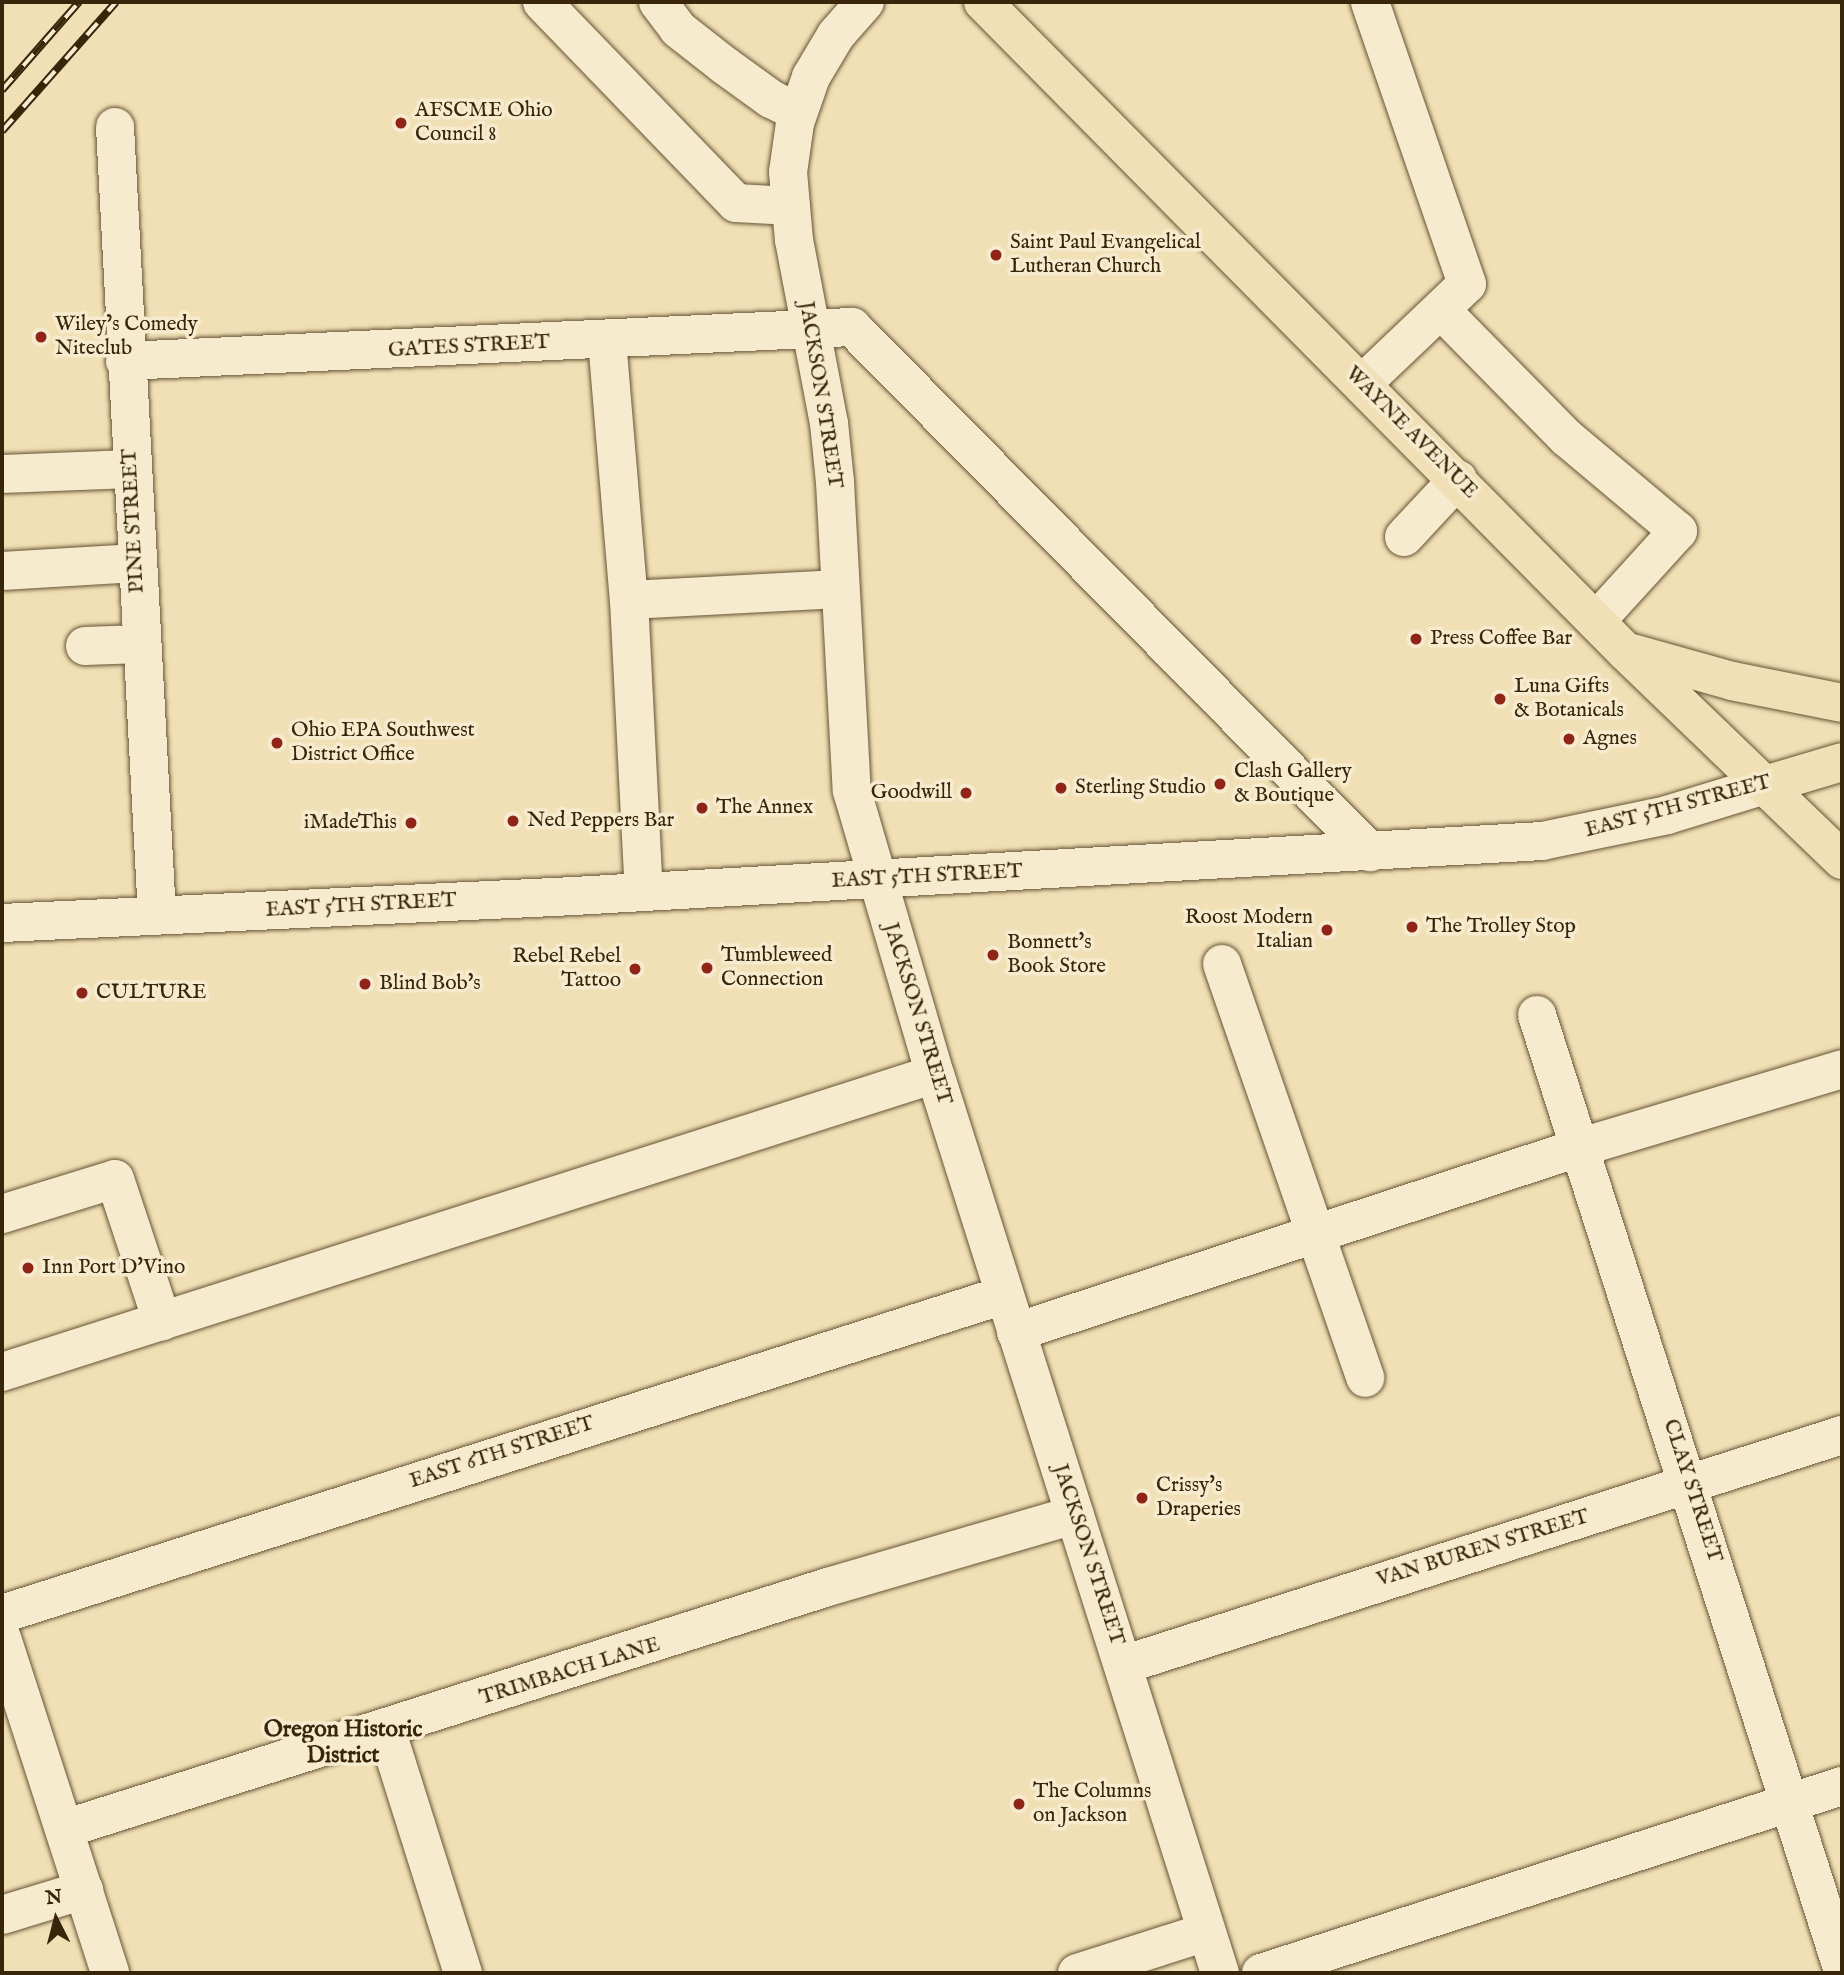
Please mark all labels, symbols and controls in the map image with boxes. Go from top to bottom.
place label: AFSCME Ohio Council 8 [415,98,553,148]
marker: AFSCME Ohio Council 8 [393,115,409,131]
place label: Saint Paul Evangelical Lutheran Church [1010,230,1201,280]
marker: Saint Paul Evangelical Lutheran Church [988,247,1004,263]
street label: JACKSON STREET [793,300,847,490]
place label: Wiley’s Comedy Niteclub [55,312,198,362]
marker: Wiley’s Comedy Niteclub [33,329,49,345]
street label: GATES STREET [388,330,550,364]
street label: WAYNE AVENUE [1340,362,1482,504]
street label: PINE STREET [118,448,150,594]
place label: Press Coffee Bar [1430,626,1572,652]
marker: Press Coffee Bar [1408,631,1424,647]
place label: Luna Gifts & Botanicals [1514,674,1624,724]
marker: Luna Gifts & Botanicals [1492,691,1508,707]
place label: Ohio EPA Southwest District Office [291,718,475,768]
place label: Agnes [1583,726,1637,752]
marker: Agnes [1561,731,1577,747]
marker: Ohio EPA Southwest District Office [269,735,285,751]
place label: Clash Gallery & Boutique [1234,759,1352,809]
street label: EAST 5TH STREET [1582,770,1774,844]
place label: Sterling Studio [1075,775,1206,801]
marker: Clash Gallery & Boutique [1212,776,1228,792]
place label: Goodwill [871,780,952,806]
marker: Sterling Studio [1053,780,1069,796]
marker: Goodwill [958,785,974,801]
place label: The Annex [716,795,813,821]
marker: The Annex [694,800,710,816]
place label: Ned Peppers Bar [527,808,674,834]
place label: iMadeThis [304,810,397,836]
marker: Ned Peppers Bar [505,813,521,829]
marker: iMadeThis [403,815,419,831]
street label: EAST 5TH STREET [831,859,1023,895]
street label: EAST 5TH STREET [265,888,457,924]
place label: Roost Modern Italian [1185,905,1313,955]
place label: The Trolley Stop [1426,914,1576,940]
marker: The Trolley Stop [1404,919,1420,935]
street label: JACKSON STREET [877,920,957,1108]
marker: Roost Modern Italian [1319,922,1335,938]
place label: Bonnett's Book Store [1007,930,1106,980]
place label: Tumbleweed Connection [721,943,832,993]
place label: Rebel Rebel Tattoo [512,944,621,994]
marker: Bonnett's Book Store [985,947,1001,963]
marker: Tumbleweed Connection [699,960,715,976]
marker: Rebel Rebel Tattoo [627,961,643,977]
place label: Blind Bob's [379,971,481,997]
marker: Blind Bob's [357,976,373,992]
place label: CULTURE [96,980,207,1006]
marker: CULTURE [74,985,90,1001]
place label: Inn Port D'Vino [42,1255,185,1281]
marker: Inn Port D'Vino [20,1260,36,1276]
street label: EAST 6TH STREET [407,1411,597,1495]
street label: CLAY STREET [1657,1416,1727,1566]
street label: JACKSON STREET [1047,1461,1129,1649]
place label: Crissy's Draperies [1156,1473,1241,1523]
marker: Crissy's Draperies [1134,1490,1150,1506]
street label: VAN BUREN STREET [1374,1505,1592,1593]
street label: TRIMBACH LANE [477,1633,663,1711]
district label: Oregon Historic District [264,1716,422,1770]
place label: The Columns on Jackson [1033,1779,1151,1829]
marker: The Columns on Jackson [1011,1796,1027,1812]
north arrow [21,1884,91,1954]
text: N [44,1885,63,1911]

